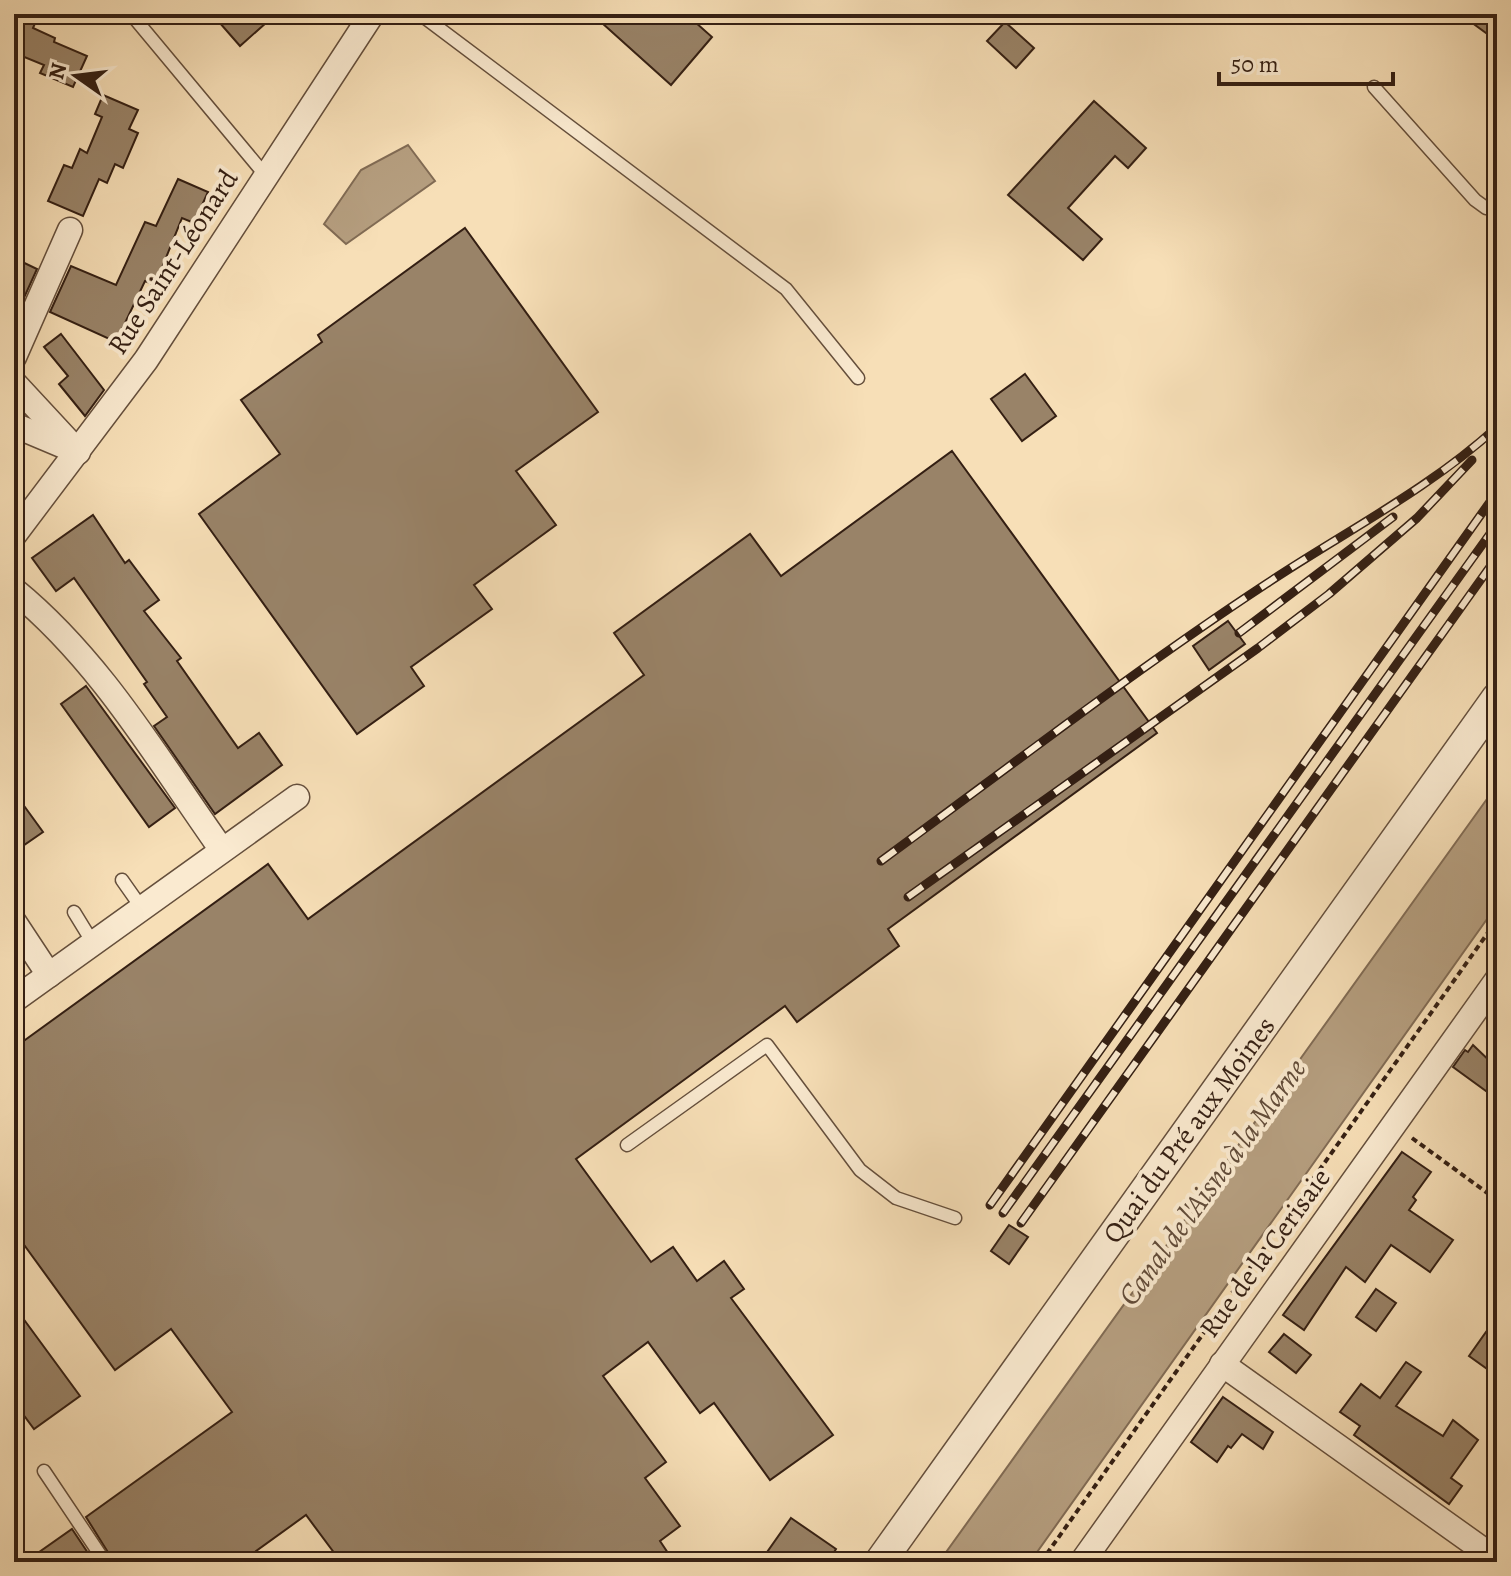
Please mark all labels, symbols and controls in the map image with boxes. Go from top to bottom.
north arrow [36,36,116,116]
scale bar [1219,36,1393,86]
text: 50 m [1231,48,1279,80]
text: N [41,60,74,83]
street label: Rue Saint-Léonard [99,161,248,362]
street label: Quai du Pré aux Moines [1094,1009,1284,1251]
water label: Canal de l'Aisne à la Marne [1109,1050,1315,1313]
street label: Rue de la Cerisaie [1191,1161,1339,1345]

